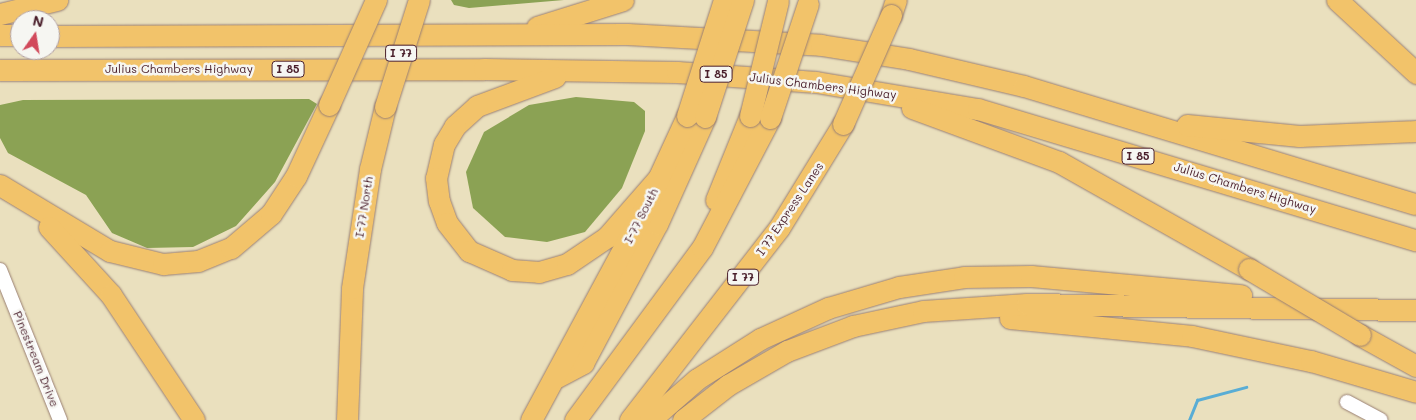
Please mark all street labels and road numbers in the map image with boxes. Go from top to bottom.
road number: I 77 [385,44,417,62]
road number: I 85 [270,61,306,78]
street label: Julius Chambers Highway [105,62,253,76]
road number: I 85 [698,66,734,82]
street label: Julius Chambers Highway [749,70,897,102]
road number: I 85 [1120,148,1156,164]
street label: Julius Chambers Highway [1172,159,1318,217]
street label: I 77 Express Lanes [753,160,827,258]
street label: I-77 North [352,175,376,239]
street label: I-77 South [621,186,661,246]
road number: I 77 [727,268,759,286]
street label: Pinestream Drive [10,309,62,409]

